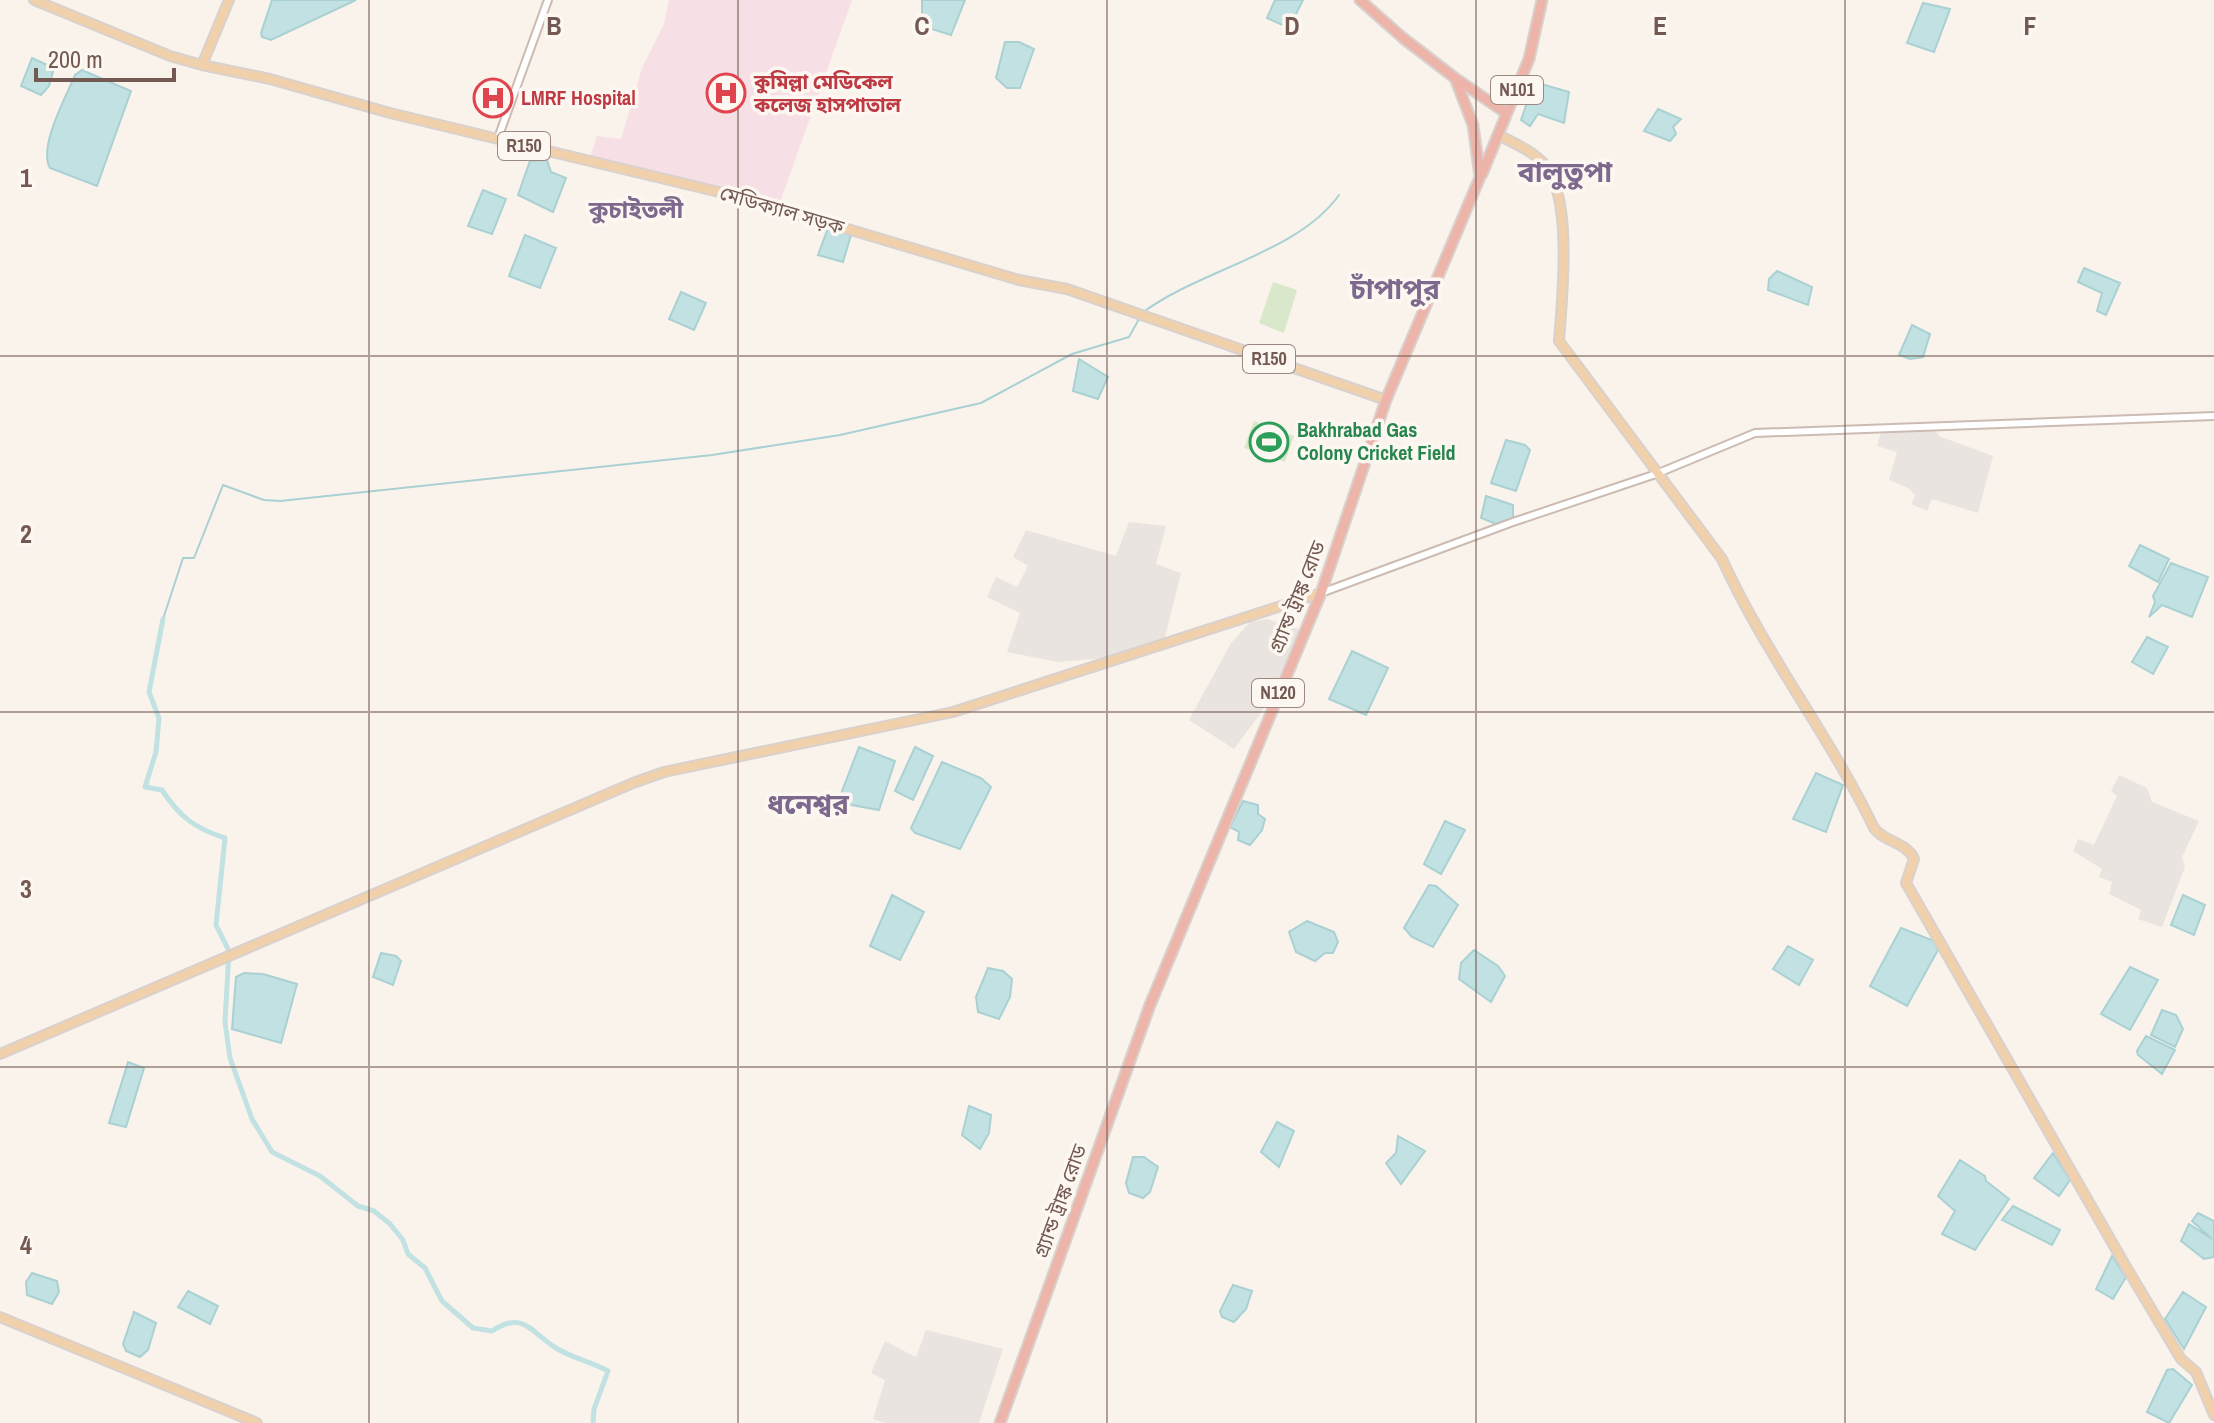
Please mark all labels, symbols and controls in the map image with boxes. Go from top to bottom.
text: B [546,8,562,43]
text: C [914,8,930,43]
text: D [1284,8,1300,43]
text: E [1653,8,1667,43]
text: F [2023,8,2037,43]
scale bar [36,32,174,82]
text: 200 m [48,43,103,75]
place label: কুমিল্লা মেডিকেল কলেজ হাসপাতাল [753,68,902,118]
hospital icon: কুমিল্লা মেডিকেল কলেজ হাসপাতাল [705,72,747,114]
road number: N101 [1491,76,1543,104]
hospital icon: LMRF Hospital [472,77,514,119]
place label: LMRF Hospital [521,84,636,111]
road number: R150 [498,132,550,160]
district label: বালুতুপা [1517,153,1613,191]
text: 1 [20,160,32,195]
street label: মেডিক্যাল সড়ক [717,179,848,240]
district label: কুচাইতলী [588,193,685,225]
district label: চাঁপাপুর [1349,270,1441,308]
road number: R150 [1243,345,1295,373]
place label: Bakhrabad Gas Colony Cricket Field [1297,416,1456,466]
sports icon: Bakhrabad Gas Colony Cricket Field [1248,421,1290,463]
text: 2 [20,516,32,551]
street label: গ্র্যান্ড ট্রাঙ্ক রোড [1262,536,1332,657]
road number: N120 [1252,679,1304,707]
district label: ধনেশ্বর [767,785,850,823]
text: 3 [20,871,32,906]
street label: গ্র্যান্ড ট্রাঙ্ক রোড [1027,1140,1093,1261]
text: 4 [20,1227,32,1262]

